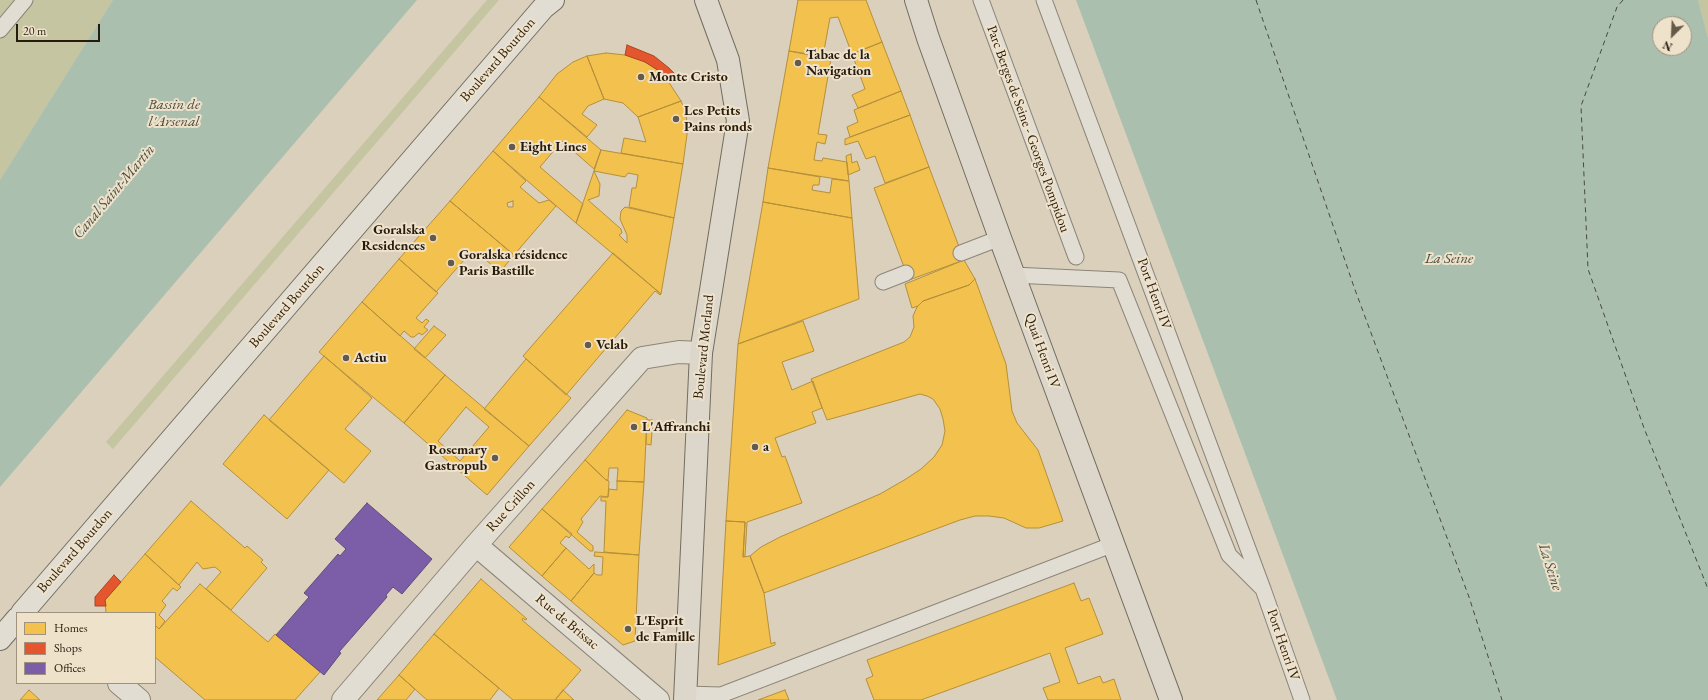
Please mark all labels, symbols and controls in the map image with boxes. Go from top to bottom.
street label: Boulevard Bourdon [457,14,539,106]
scale bar [18,16,102,42]
north arrow [1652,16,1692,56]
text: 20 m [23,23,46,39]
street label: Parc Berges de Seine - Georges Pompidou [983,23,1073,235]
text: N [1661,38,1674,54]
place label: Tabac de la Navigation [806,47,871,80]
marker: Tabac de la Navigation [793,58,803,68]
place label: Monte Cristo [649,69,728,85]
marker: Monte Cristo [636,72,646,82]
water label: Bassin de l'Arsenal [148,96,200,131]
place label: Les Petits Pains ronds [684,103,752,136]
marker: Les Petits Pains ronds [671,114,681,124]
place label: Eight Lines [520,139,586,155]
water label: Canal Saint-Martin [69,141,159,243]
marker: Eight Lines [507,142,517,152]
place label: Goralska Residences [361,222,425,254]
marker: Goralska Residences [428,233,438,243]
place label: Goralska résidence Paris Bastille [459,247,568,280]
water label: La Seine [1425,250,1473,268]
street label: Port Henri IV [1133,256,1175,332]
marker: Goralska résidence Paris Bastille [446,258,456,268]
street label: Boulevard Bourdon [246,260,328,352]
street label: Boulevard Morland [690,294,718,400]
street label: Quai Henri IV [1021,311,1063,391]
place label: Velab [596,337,628,353]
marker: Velab [583,340,593,350]
place label: Actiu [354,350,387,366]
marker: Actiu [341,353,351,363]
place label: L'Affranchi [642,419,710,435]
marker: L'Affranchi [629,422,639,432]
place label: a [763,439,769,455]
place label: Rosemary Gastropub [425,442,487,474]
marker: a [750,442,760,452]
marker: Rosemary Gastropub [490,453,500,463]
street label: Rue Crillon [483,476,539,536]
street label: Boulevard Bourdon [34,505,116,597]
water label: La Seine [1534,541,1566,593]
street label: Rue de Brissac [532,591,602,653]
street label: Port Henri IV [1263,607,1303,683]
legend [16,612,156,684]
place label: L'Esprit de Famille [636,613,695,646]
text: Homes [54,620,88,636]
marker: L'Esprit de Famille [623,624,633,634]
text: Shops [54,640,82,656]
text: Offices [54,660,86,676]

